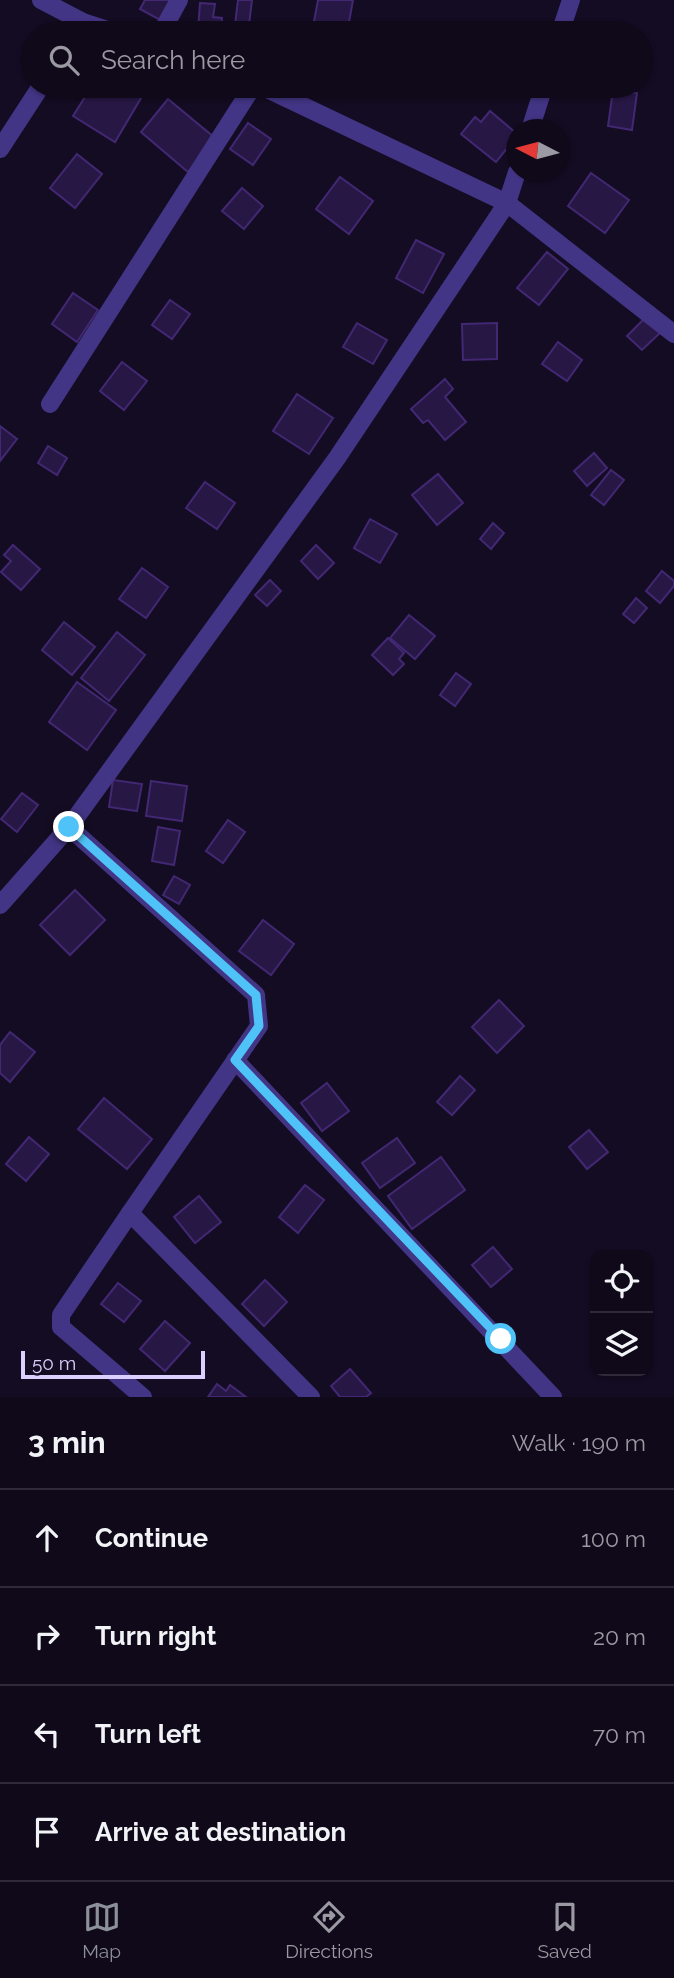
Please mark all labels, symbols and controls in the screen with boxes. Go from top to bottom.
search box [21,21,653,98]
icon: search [45,41,83,79]
text: Search here [101,45,245,75]
north arrow [506,119,569,182]
route end [53,811,84,842]
map controls [590,1250,653,1376]
button: locate [590,1250,653,1313]
button: layers [590,1313,653,1376]
route start [485,1323,516,1354]
scale bar [21,1348,205,1380]
text: 50 m [32,1352,76,1374]
text: 3 min [28,1425,106,1460]
text: Walk · 190 m [512,1429,646,1456]
icon: ahead [28,1519,66,1557]
text: Continue [95,1523,208,1553]
text: 100 m [581,1525,646,1552]
icon: right [28,1617,66,1655]
text: Turn right [95,1621,216,1651]
text: 20 m [593,1623,646,1650]
icon: left [28,1715,66,1753]
text: Turn left [95,1719,201,1749]
text: 70 m [593,1721,646,1748]
icon: arrive [28,1813,66,1851]
text: Arrive at destination [95,1817,346,1847]
tab: Map [82,1898,121,1962]
tab: Directions [285,1898,373,1962]
tab: Saved [537,1898,592,1962]

